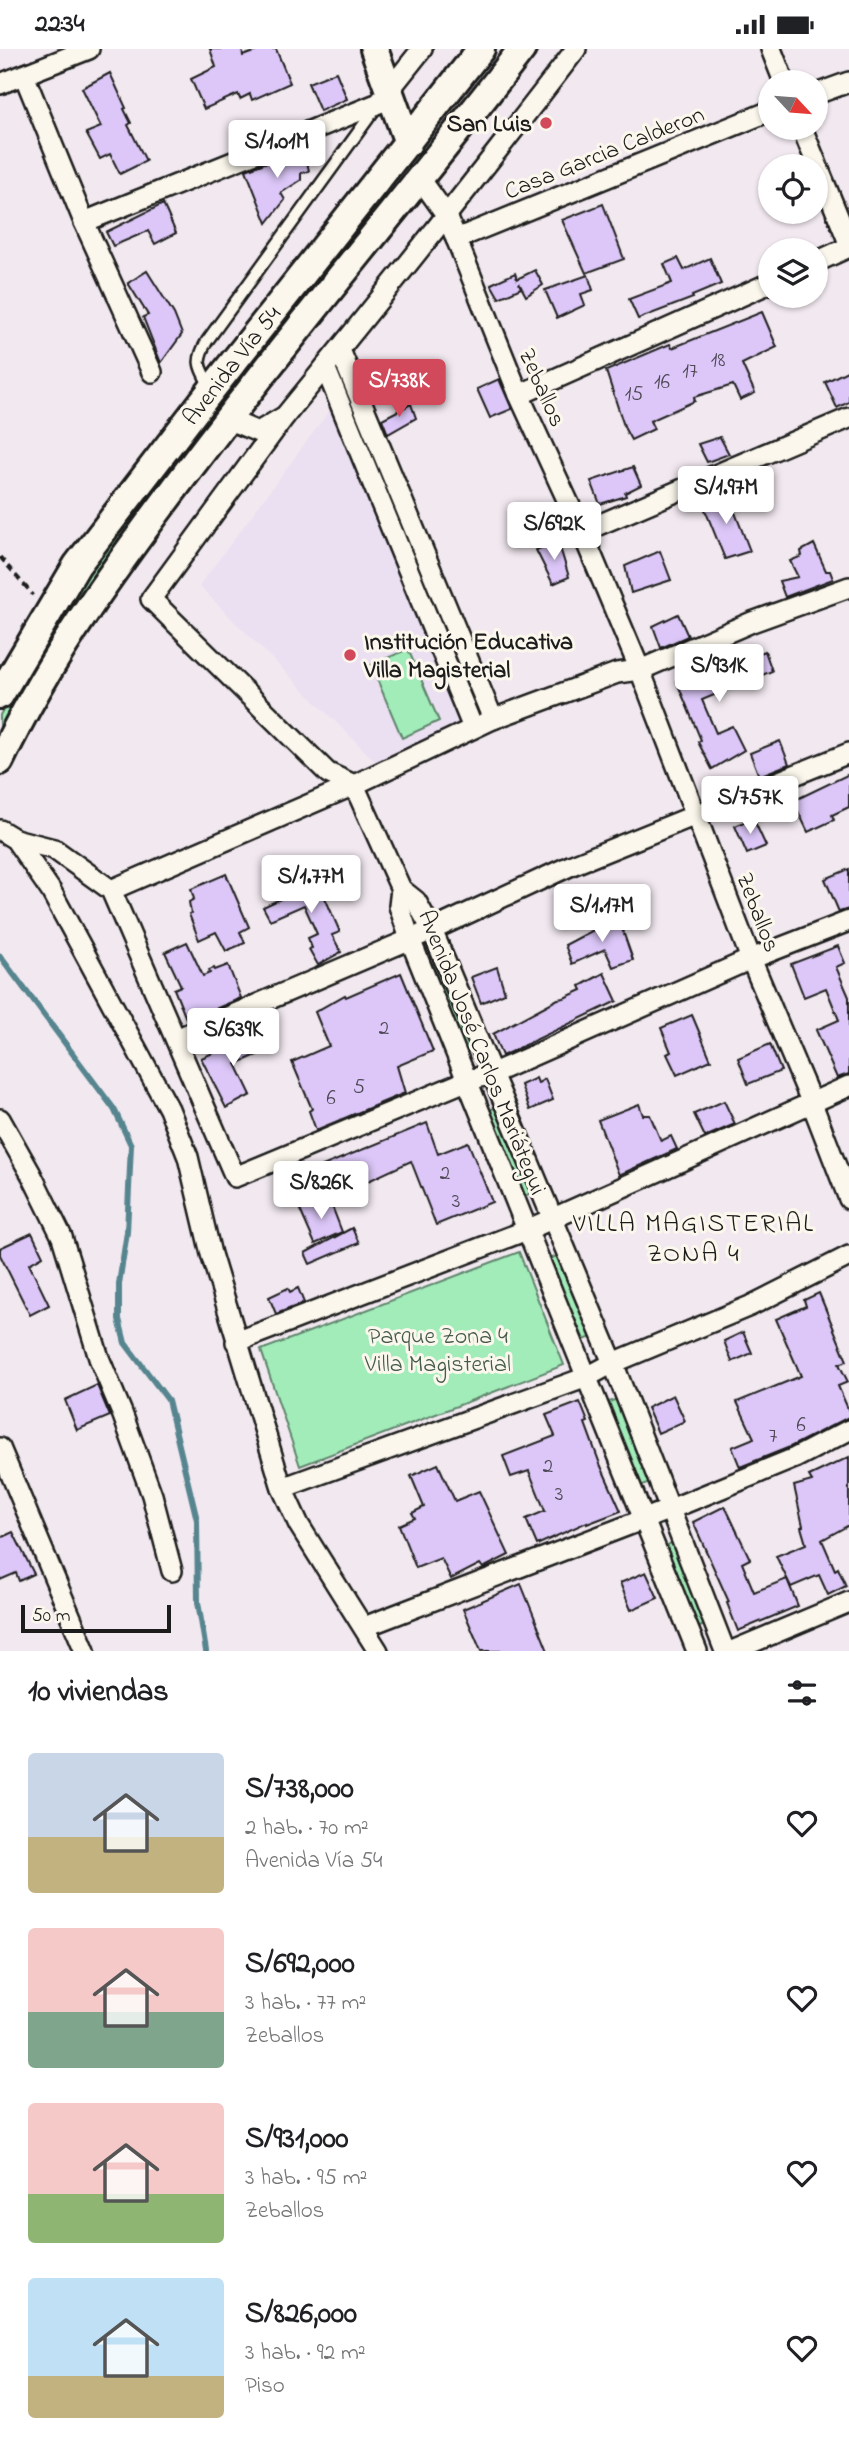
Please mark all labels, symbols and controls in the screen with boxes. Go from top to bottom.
text: 22:34 [35,6,85,44]
north arrow [758,70,828,140]
map controls [758,70,828,308]
street label: Casa Garcia Calderon [500,98,710,210]
place label: San Luis [447,108,532,143]
marker: San Luis [538,115,554,131]
pin: S/1.01M [212,121,342,180]
text: S/1.01M [244,126,310,159]
button: locate [758,154,828,224]
button: layers [758,238,828,308]
street label: Avenida Vía 54 [175,299,291,434]
street label: Zeballos [508,343,574,433]
house number: 18 [711,346,725,376]
house number: 17 [682,357,698,387]
pin: S/738K [342,359,456,419]
text: S/738K [369,365,429,398]
house number: 16 [654,368,670,398]
house number: 15 [625,380,643,410]
pin: S/1.97M [661,467,791,526]
text: S/1.97M [694,472,758,505]
pin: S/692K [497,503,611,562]
text: S/692K [523,508,585,541]
place label: Institución Educativa Villa Magisterial [363,626,573,690]
pin: S/931K [662,645,776,704]
marker: Institución Educativa Villa Magisterial [342,647,358,663]
text: S/931K [691,650,747,683]
pin: S/757K [693,777,807,836]
text: S/757K [717,782,783,815]
pin: S/1.77M [246,855,376,915]
text: S/1.77M [278,861,344,894]
street label: Zeballos [725,868,788,958]
pin: S/1.17M [537,885,667,944]
text: S/1.17M [570,890,634,923]
street label: Avenida José Carlos Mariátegui [407,905,554,1201]
pin: S/639K [176,1009,290,1068]
text: S/639K [203,1014,263,1047]
house number: 2 [379,1014,389,1044]
house number: 5 [353,1073,365,1103]
house number: 6 [326,1084,336,1114]
house number: 2 [440,1159,450,1189]
pin: S/826K [264,1161,378,1221]
text: S/826K [289,1167,353,1200]
house number: 3 [452,1187,460,1217]
district label: VILLA MAGISTERIAL ZONA 4 [572,1206,815,1274]
park label: Parque Zona 4 Villa Magisterial [364,1320,511,1383]
house number: 6 [796,1411,806,1441]
house number: 7 [769,1422,778,1452]
house number: 2 [543,1452,553,1482]
house number: 3 [555,1480,563,1510]
scale bar [21,1602,172,1634]
text: 50 m [32,1603,71,1630]
text: 10 viviendas [28,1671,169,1715]
icon: filters [783,1674,821,1712]
text: S/738,000 [245,1768,354,1812]
icon: home [84,1781,168,1865]
icon: heart [783,1804,821,1842]
text: 2 hab. · 70 m² [245,1812,369,1845]
text: Avenida Vía 54 [245,1845,383,1878]
text: S/692,000 [245,1943,355,1987]
icon: home [84,1956,168,2040]
icon: heart [783,1979,821,2017]
text: 3 hab. · 77 m² [245,1987,366,2020]
text: Zeballos [245,2020,324,2053]
text: S/931,000 [245,2118,349,2162]
icon: home [84,2131,168,2215]
icon: heart [783,2154,821,2192]
text: 3 hab. · 95 m² [245,2162,367,2195]
text: Zeballos [245,2195,324,2228]
text: S/826,000 [245,2293,357,2337]
icon: home [84,2306,168,2390]
icon: heart [783,2329,821,2367]
text: 3 hab. · 92 m² [245,2337,366,2370]
text: Piso [245,2370,285,2403]

